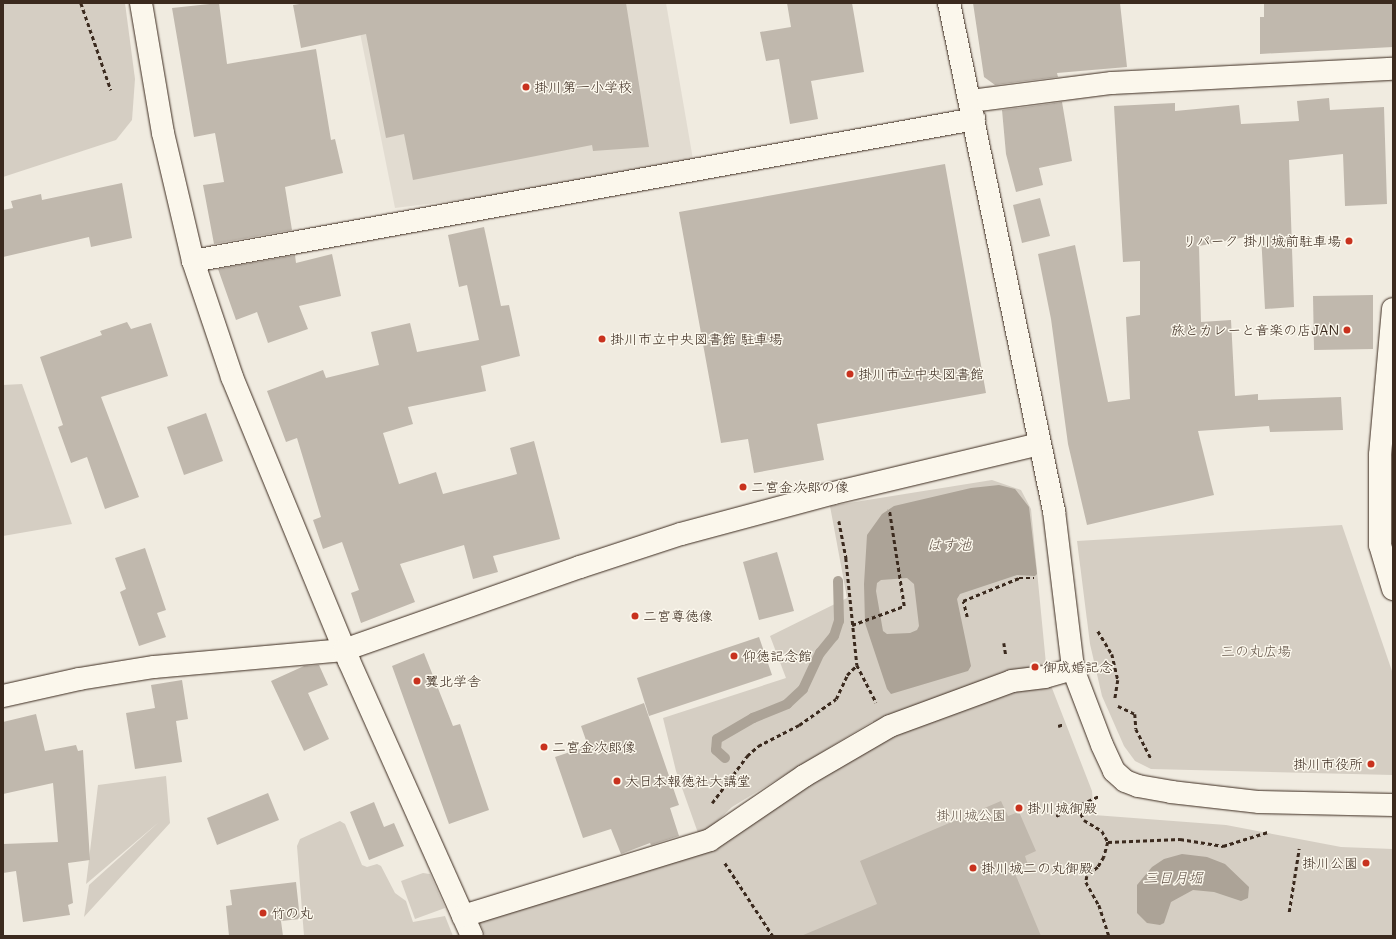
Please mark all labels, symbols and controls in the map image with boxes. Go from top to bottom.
place label: 掛川第一小学校 [534,79,632,95]
marker: 掛川第一小学校 [521,82,531,92]
place label: リパーク 掛川城前駐車場 [1183,233,1341,249]
marker: リパーク 掛川城前駐車場 [1344,236,1354,246]
place label: 旅とカレーと音楽の店JAN [1171,322,1339,338]
marker: 旅とカレーと音楽の店JAN [1342,325,1352,335]
place label: 掛川市立中央図書館 駐車場 [610,331,782,347]
marker: 掛川市立中央図書館 駐車場 [597,334,607,344]
place label: 掛川市立中央図書館 [858,366,984,382]
marker: 掛川市立中央図書館 [845,369,855,379]
place label: 二宮金次郎の像 [751,479,849,495]
marker: 二宮金次郎の像 [738,482,748,492]
water label: はす池 [927,536,971,554]
place label: 二宮尊徳像 [643,608,713,624]
marker: 二宮尊徳像 [630,611,640,621]
park label: 三の丸広場 [1221,643,1291,659]
place label: 仰徳記念館 [742,648,812,664]
marker: 仰徳記念館 [729,651,739,661]
place label: 御成婚記念 [1043,659,1113,675]
marker: 御成婚記念 [1030,662,1040,672]
place label: 翼北学舎 [425,673,481,689]
marker: 翼北学舎 [412,676,422,686]
place label: 二宮金次郎像 [552,739,636,755]
marker: 二宮金次郎像 [539,742,549,752]
place label: 掛川市役所 [1293,756,1363,772]
marker: 掛川市役所 [1366,759,1376,769]
place label: 大日本報徳社大講堂 [625,773,751,789]
marker: 大日本報徳社大講堂 [612,776,622,786]
place label: 掛川城御殿 [1027,800,1097,816]
marker: 掛川城御殿 [1014,803,1024,813]
park label: 掛川城公園 [936,807,1006,823]
place label: 掛川公園 [1302,855,1358,871]
marker: 掛川公園 [1361,858,1371,868]
place label: 掛川城二の丸御殿 [981,860,1093,876]
marker: 掛川城二の丸御殿 [968,863,978,873]
water label: 三日月堀 [1143,869,1203,887]
place label: 竹の丸 [271,905,313,921]
marker: 竹の丸 [258,908,268,918]

